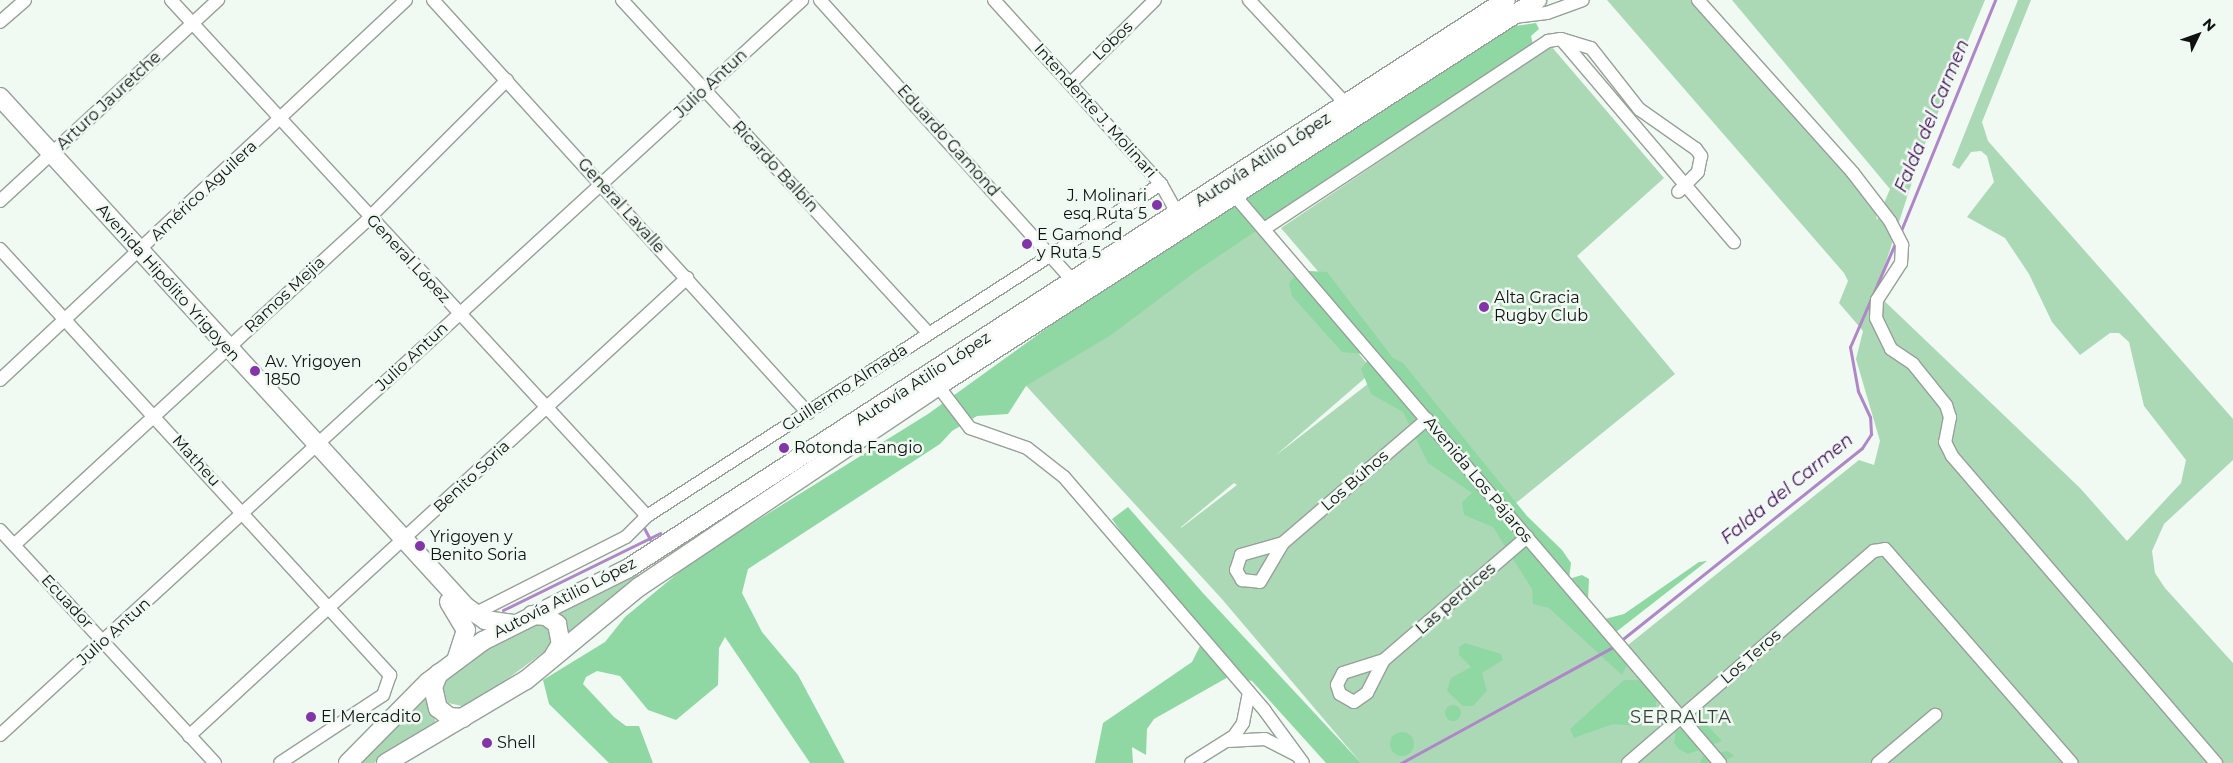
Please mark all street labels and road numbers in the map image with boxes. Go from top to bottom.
street label: Lobos [1089,17,1137,65]
street label: Intendente J. Molinari [1030,40,1160,182]
street label: Julio Antun [671,46,751,122]
street label: Arturo Jauretche [53,48,165,154]
street label: Eduardo Gamond [893,81,1003,201]
street label: Autovía Atilio López [1192,109,1334,211]
street label: Ricardo Balbín [728,118,822,216]
street label: Américo Aguilera [147,137,261,245]
street label: General Lavalle [573,155,669,257]
street label: Avenida Hipólito Yrigoyen [92,200,244,366]
street label: General López [362,211,454,307]
street label: Ramos Mejia [241,253,329,337]
street label: Julio Antun [372,319,452,395]
street label: Autovía Atilio López [852,328,994,430]
street label: Guillermo Almada [779,340,911,436]
street label: Avenida Los Pájaros [1420,413,1536,547]
street label: Matheu [168,431,224,491]
street label: Benito Soria [430,437,514,517]
street label: Los Búhos [1317,447,1393,515]
street label: Autovía Atilio López [490,554,640,642]
street label: Las perdices [1412,559,1500,639]
street label: Ecuador [37,571,97,633]
street label: Julio Antun [73,594,155,670]
street label: Los Teros [1717,626,1785,688]

